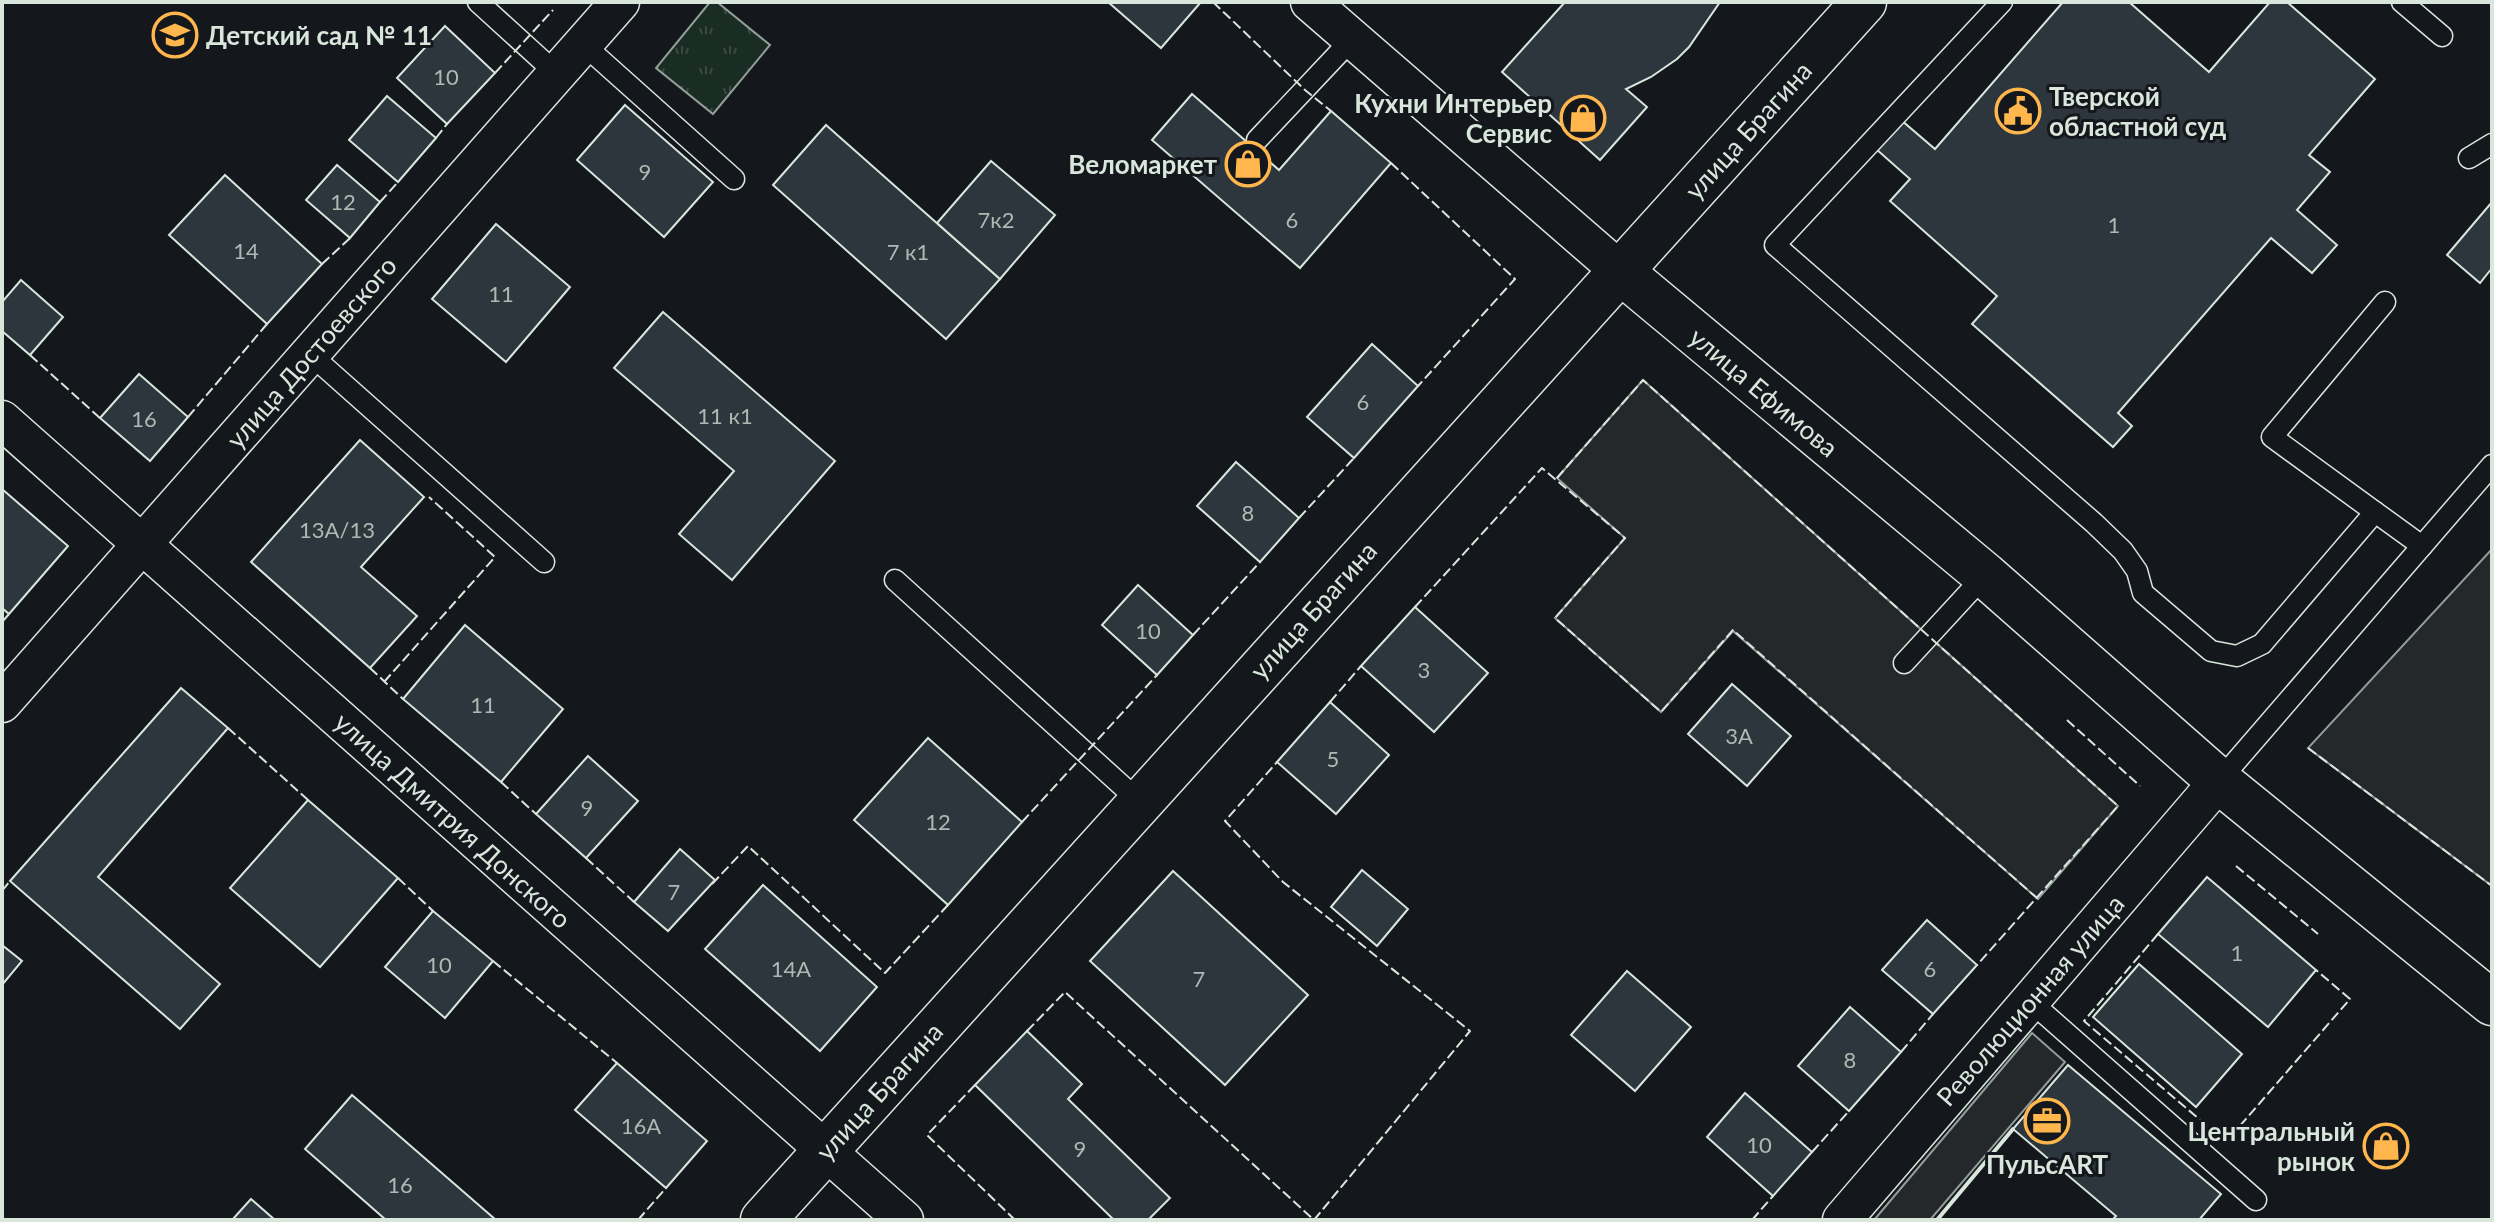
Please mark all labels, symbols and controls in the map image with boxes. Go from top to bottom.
school or university icon: Детский сад № 11 [151,11,199,59]
place label: Детский сад № 11 [206,19,432,51]
street label: улица Брагина [1678,55,1818,205]
house number: 10 [433,63,459,90]
place label: Тверской областной суд [2049,80,2227,142]
place label: Кухни Интерьер Сервис [1354,87,1552,149]
public building icon: Тверской областной суд [1994,87,2042,135]
shop icon: Кухни Интерьер Сервис [1559,94,1607,142]
shop icon: Веломаркет [1224,140,1272,188]
place label: Веломаркет [1068,148,1218,180]
house number: 9 [639,158,651,185]
house number: 12 [330,188,356,215]
house number: 7к2 [978,206,1014,233]
house number: 6 [1286,206,1298,233]
house number: 1 [2108,211,2120,238]
house number: 14 [233,237,259,264]
house number: 7 к1 [887,238,929,265]
street label: улица Достоевского [219,250,403,454]
house number: 11 [488,280,514,307]
street label: улица Ефимова [1683,321,1845,463]
house number: 6 [1357,388,1369,415]
house number: 11 к1 [697,402,753,429]
house number: 16 [131,405,157,432]
house number: 8 [1242,499,1254,526]
house number: 13А/13 [299,516,375,543]
street label: улица Брагина [1243,535,1383,685]
house number: 10 [1135,617,1161,644]
house number: 3 [1418,656,1430,683]
house number: 11 [470,691,496,718]
street label: улица Дмитрия Донского [328,705,578,935]
house number: 3А [1725,722,1753,749]
house number: 5 [1327,745,1339,772]
house number: 9 [581,794,593,821]
house number: 12 [925,808,951,835]
house number: 7 [668,878,680,905]
street label: Революционная улица [1929,888,2131,1112]
house number: 1 [2231,939,2243,966]
house number: 10 [426,951,452,978]
house number: 14А [771,955,811,982]
house number: 6 [1924,955,1936,982]
house number: 7 [1193,965,1205,992]
street label: улица Брагина [809,1016,949,1166]
house number: 8 [1844,1046,1856,1073]
office icon: ПульсART [2023,1097,2071,1145]
house number: 16А [621,1112,661,1139]
place label: Центральный рынок [2188,1115,2355,1177]
shop icon: Центральный рынок [2362,1122,2410,1170]
house number: 10 [1746,1131,1772,1158]
house number: 9 [1074,1135,1086,1162]
place label: ПульсART [1986,1148,2108,1180]
house number: 16 [387,1171,413,1198]

